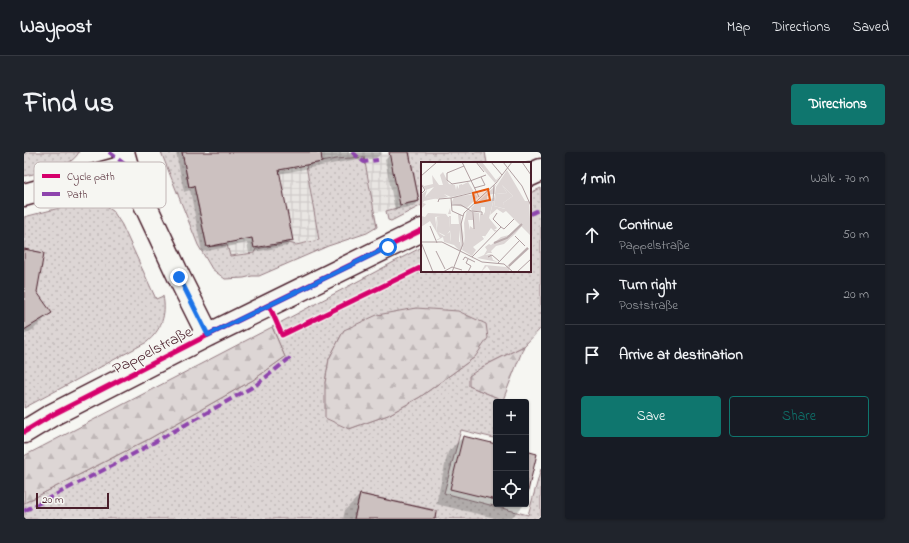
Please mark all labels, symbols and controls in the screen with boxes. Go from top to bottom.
text: Waypost [20,14,92,41]
text: Map [727,17,750,38]
text: Directions [772,17,830,38]
text: Saved [852,17,889,38]
text: Find us [24,84,114,125]
button: Directions [791,84,885,125]
legend [34,162,166,208]
inset map [421,162,531,272]
text: 1 min [581,166,615,191]
text: Cycle path [67,169,115,186]
text: Walk · 70 m [810,169,869,188]
text: Path [67,187,88,203]
text: Continue [619,214,673,236]
icon: ahead [581,224,603,246]
text: 50 m [843,225,869,244]
text: Pappelstraße [619,236,690,255]
route start [379,238,397,256]
route end [170,268,188,286]
text: Turn right [619,274,677,296]
icon: right [581,284,603,306]
text: 20 m [844,285,869,304]
text: Poststraße [619,296,678,315]
street label: Pappelstraße [109,320,198,381]
icon: arrive [581,344,603,366]
text: Arrive at destination [619,344,743,366]
button: Save [581,396,721,437]
button: Share [729,396,869,437]
map controls [493,399,529,507]
button: + [493,399,529,435]
button: − [493,435,529,471]
button: locate [493,471,529,507]
scale bar [36,491,109,510]
text: 20 m [42,492,64,508]

